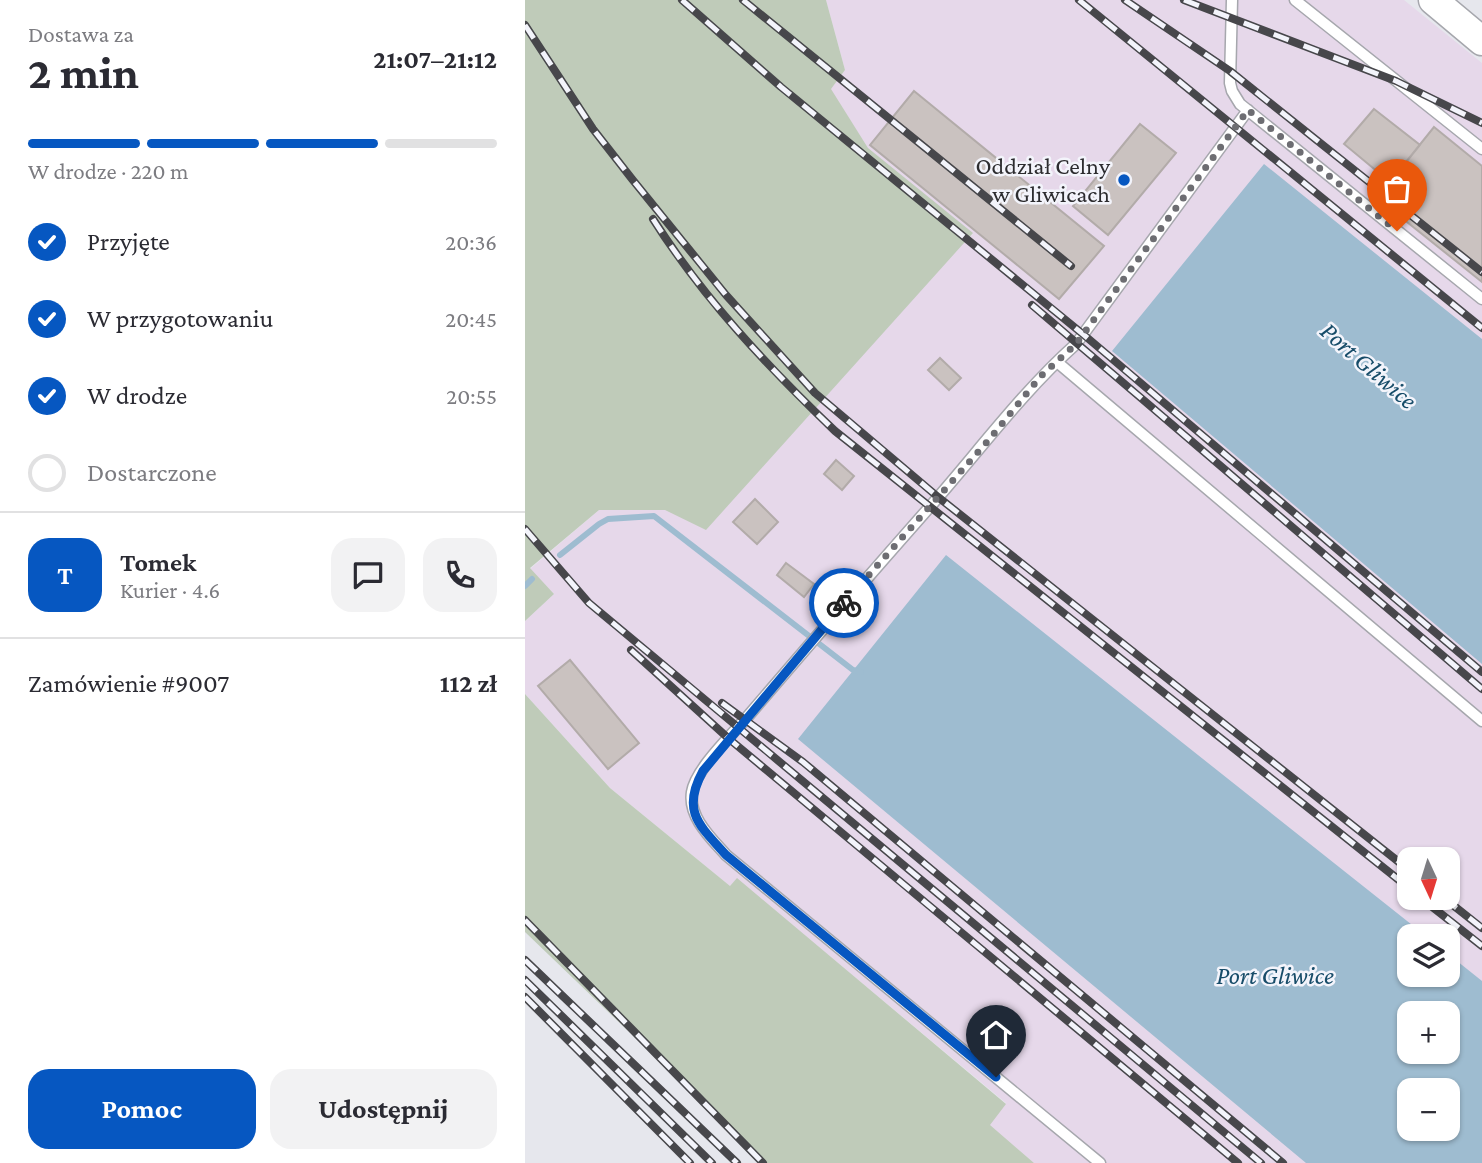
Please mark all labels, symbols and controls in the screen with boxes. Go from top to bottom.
text: Dostawa za [28,21,134,47]
text: 21:07–21:12 [373,45,497,74]
text: 2 min [28,47,139,98]
place label: Oddział Celny w Gliwicach [975,152,1111,207]
text: W drodze · 220 m [28,158,188,184]
pin [1367,159,1427,231]
icon: bag [1378,170,1416,208]
marker: Oddział Celny w Gliwicach [1116,172,1132,188]
icon: check [28,223,66,261]
text: Przyjęte [87,227,170,256]
text: 20:36 [445,229,497,255]
icon: check [28,300,66,338]
text: W przygotowaniu [87,304,273,333]
text: 20:45 [445,306,497,332]
water label: Port Gliwice [1315,316,1423,415]
icon: check [28,377,66,415]
text: W drodze [87,381,187,410]
text: 20:55 [446,383,497,409]
text: Dostarczone [87,458,217,487]
button: chat [331,538,405,612]
button: phone [423,538,497,612]
text: Tomek [120,548,196,577]
text: T [57,561,73,590]
courier [809,568,879,638]
text: Kurier · 4.6 [120,577,220,603]
icon: bike [825,584,863,622]
text: Zamówienie #9007 [28,669,229,698]
text: 112 zł [440,669,497,698]
north arrow [1397,847,1459,910]
map controls [1397,847,1460,1141]
button: layers [1397,924,1460,987]
water label: Port Gliwice [1216,961,1334,990]
button: + [1397,1001,1460,1064]
pin [966,1005,1026,1077]
icon: home [977,1016,1015,1054]
button: Pomoc [28,1069,256,1149]
button: Udostępnij [270,1069,497,1149]
button: − [1397,1078,1460,1141]

